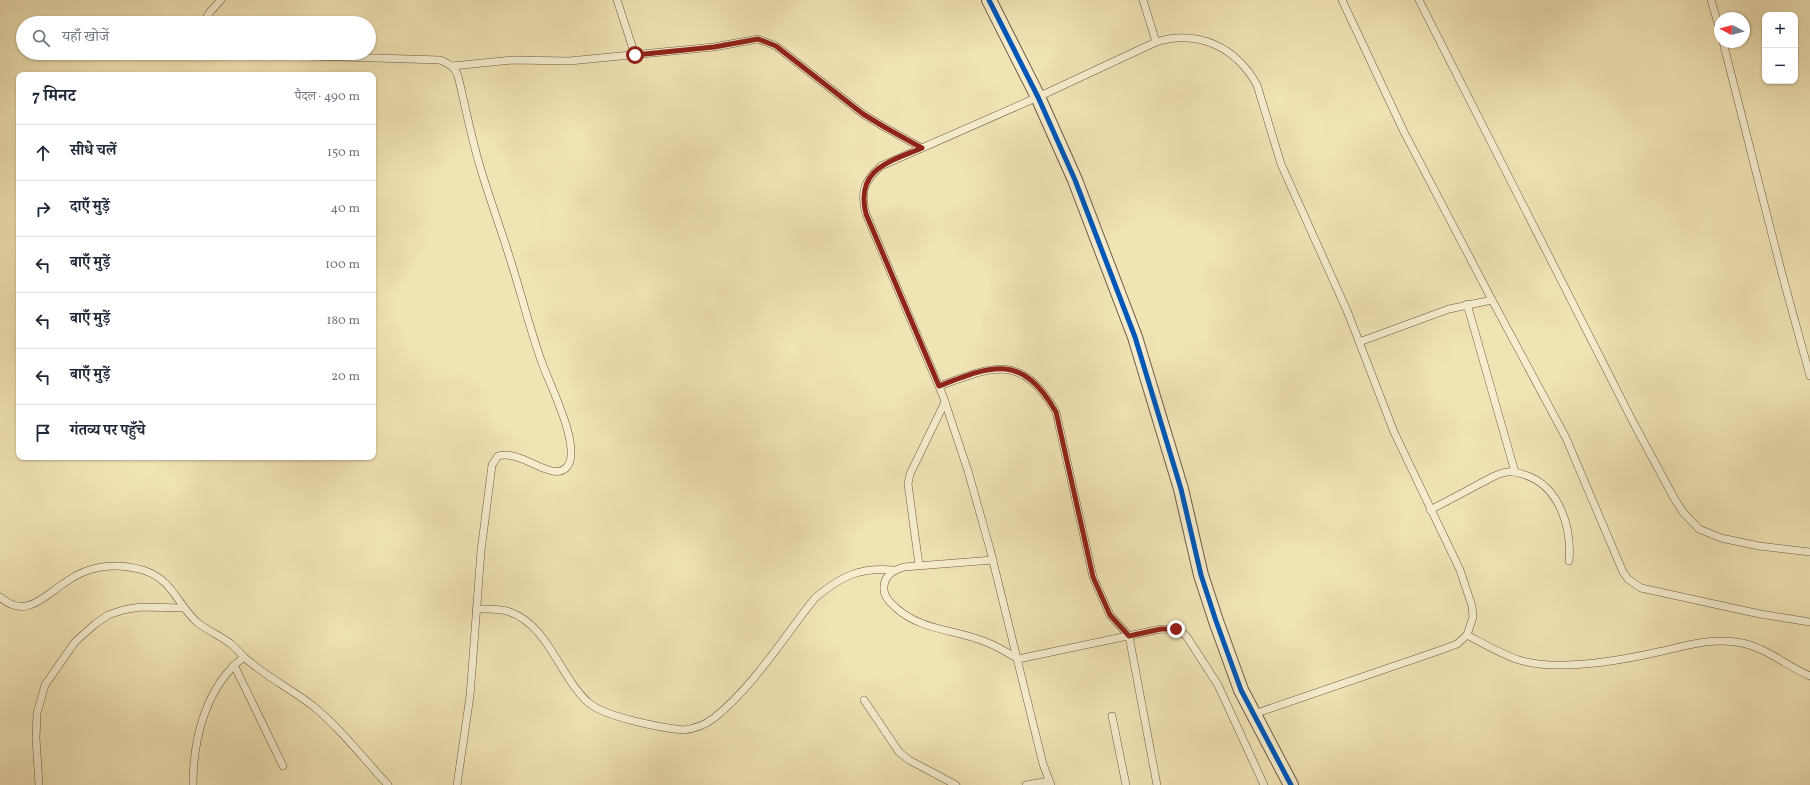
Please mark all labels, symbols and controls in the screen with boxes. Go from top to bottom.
north arrow [1714,12,1750,48]
map controls [1762,12,1798,84]
button: + [1762,12,1798,48]
search box [16,16,376,60]
icon: search [30,27,52,49]
text: यहाँ खोजें [62,27,109,48]
route start [626,46,644,64]
button: − [1762,48,1798,84]
text: 7 मिनट [32,85,76,108]
text: पैदल · 490 m [295,88,360,106]
text: सीधे चलें [70,141,117,162]
icon: ahead [32,142,54,164]
text: 150 m [327,144,360,162]
text: दाएँ मुड़ें [70,197,110,218]
icon: right [32,198,54,220]
text: 40 m [331,200,360,218]
text: बाएँ मुड़ें [70,253,110,274]
icon: left [32,254,54,276]
text: 100 m [325,256,360,274]
text: बाएँ मुड़ें [70,309,110,330]
icon: left [32,310,54,332]
text: 180 m [326,312,360,330]
text: बाएँ मुड़ें [70,365,110,386]
icon: left [32,366,54,388]
text: 20 m [331,368,360,386]
text: गंतव्य पर पहुँचे [70,421,145,442]
icon: arrive [32,422,54,444]
route end [1167,620,1185,638]

